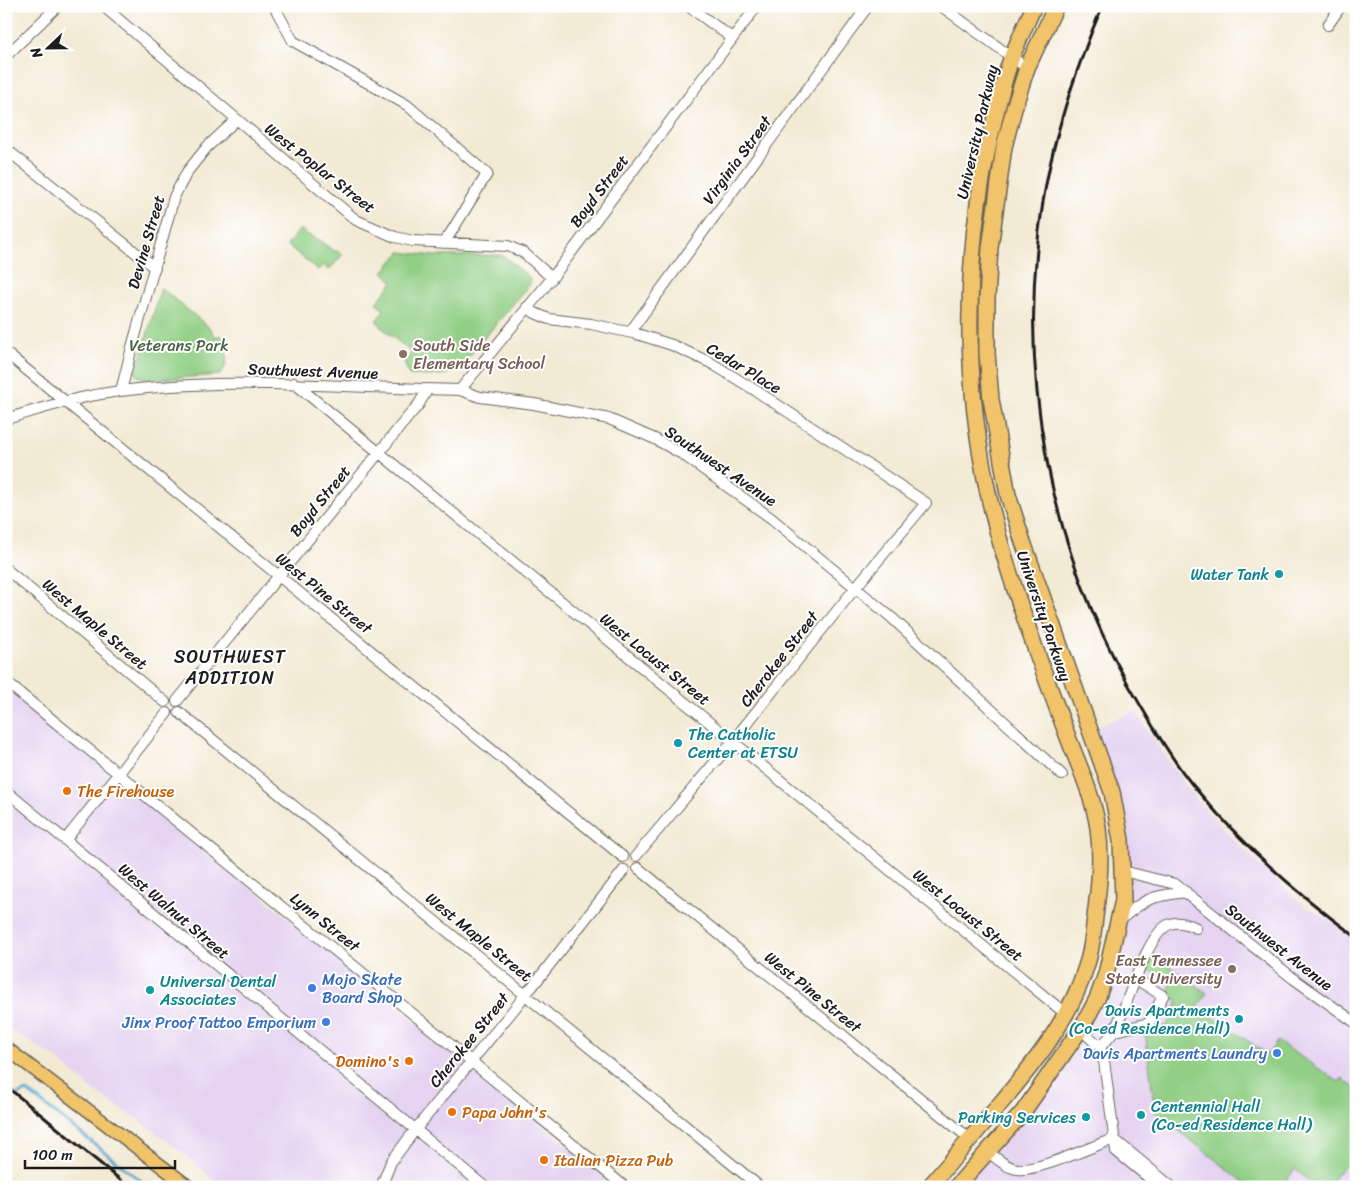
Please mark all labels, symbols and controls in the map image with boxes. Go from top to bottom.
north arrow [22,22,72,72]
text: N [23,43,50,63]
street label: University Parkway [947,61,1007,202]
street label: Virginia Street [695,109,780,211]
street label: West Poplar Street [258,115,382,221]
street label: Boyd Street [562,148,636,234]
street label: Devine Street [119,192,173,292]
park label: Veterans Park [129,331,229,360]
place label: South Side Elementary School [413,331,545,378]
street label: Cedar Place [701,334,787,402]
marker: South Side Elementary School [397,348,409,360]
street label: Southwest Avenue [247,354,379,388]
street label: Southwest Avenue [659,417,783,515]
street label: Boyd Street [282,459,358,543]
street label: West Pine Street [269,544,380,642]
street label: University Parkway [1008,546,1080,686]
place label: Water Tank [1190,560,1270,589]
marker: Water Tank [1273,568,1285,580]
street label: West Maple Street [35,571,155,677]
street label: Cherokee Street [732,604,826,714]
street label: West Locust Street [593,605,717,713]
district label: SOUTHWEST ADDITION [174,641,286,694]
place label: The Catholic Center at ETSU [688,720,799,767]
marker: The Catholic Center at ETSU [672,737,684,749]
place label: The Firehouse [77,777,175,806]
marker: The Firehouse [61,785,73,797]
street label: West Walnut Street [111,855,237,967]
street label: West Locust Street [906,861,1030,969]
street label: Lynn Street [283,884,367,960]
street label: West Maple Street [419,884,539,990]
street label: Southwest Avenue [1219,895,1340,999]
street label: West Pine Street [758,943,869,1041]
place label: East Tennessee State University [1105,946,1223,993]
marker: East Tennessee State University [1226,963,1238,975]
place label: Mojo Skate Board Shop [322,965,403,1012]
place label: Universal Dental Associates [159,967,276,1014]
marker: Mojo Skate Board Shop [306,982,318,994]
marker: Universal Dental Associates [144,984,156,996]
street label: Cherokee Street [421,985,517,1094]
place label: Davis Apartments (Co-ed Residence Hall) [1069,996,1230,1043]
place label: Jinx Proof Tattoo Emporium [121,1008,316,1037]
marker: Davis Apartments (Co-ed Residence Hall) [1233,1013,1245,1025]
marker: Jinx Proof Tattoo Emporium [320,1016,332,1028]
place label: Davis Apartments Laundry [1083,1039,1268,1068]
place label: Domino's [335,1047,399,1076]
marker: Davis Apartments Laundry [1271,1047,1283,1059]
marker: Domino's [403,1055,415,1067]
place label: Centennial Hall (Co-ed Residence Hall) [1151,1092,1313,1139]
place label: Papa John's [462,1098,547,1127]
place label: Parking Services [958,1103,1077,1132]
marker: Papa John's [446,1106,458,1118]
marker: Centennial Hall (Co-ed Residence Hall) [1135,1109,1147,1121]
marker: Parking Services [1080,1111,1092,1123]
scale bar [25,1138,175,1170]
text: 100 m [32,1142,73,1168]
place label: Italian Pizza Pub [553,1146,674,1175]
marker: Italian Pizza Pub [538,1154,550,1166]

